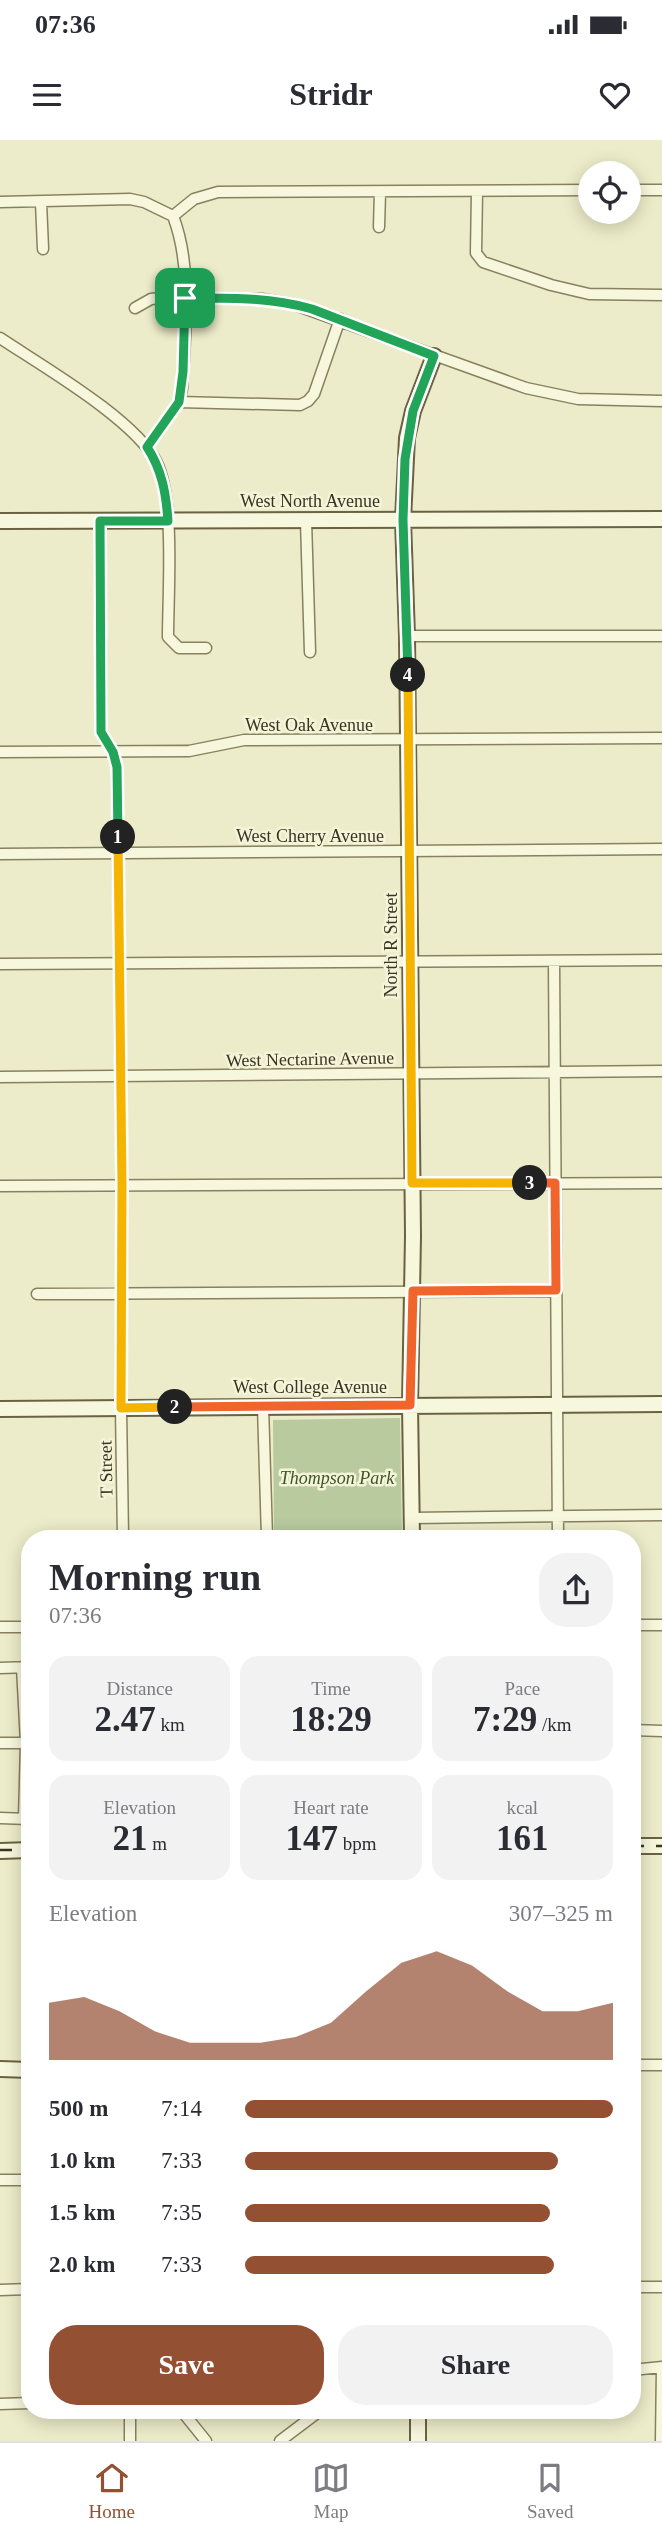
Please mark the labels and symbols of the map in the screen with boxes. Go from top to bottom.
pin [155,268,215,328]
street label: West North Avenue [240,491,380,511]
pin: 4 [390,658,426,692]
street label: West Oak Avenue [245,715,373,735]
pin: 1 [100,820,136,854]
street label: West Cherry Avenue [236,826,384,846]
street label: North R Street [381,893,401,998]
street label: West Nectarine Avenue [226,1048,394,1070]
pin: 3 [512,1166,548,1200]
street label: West College Avenue [233,1377,387,1397]
pin: 2 [158,1390,192,1424]
street label: T Street [96,1440,116,1498]
park label: Thompson Park [280,1468,395,1488]

